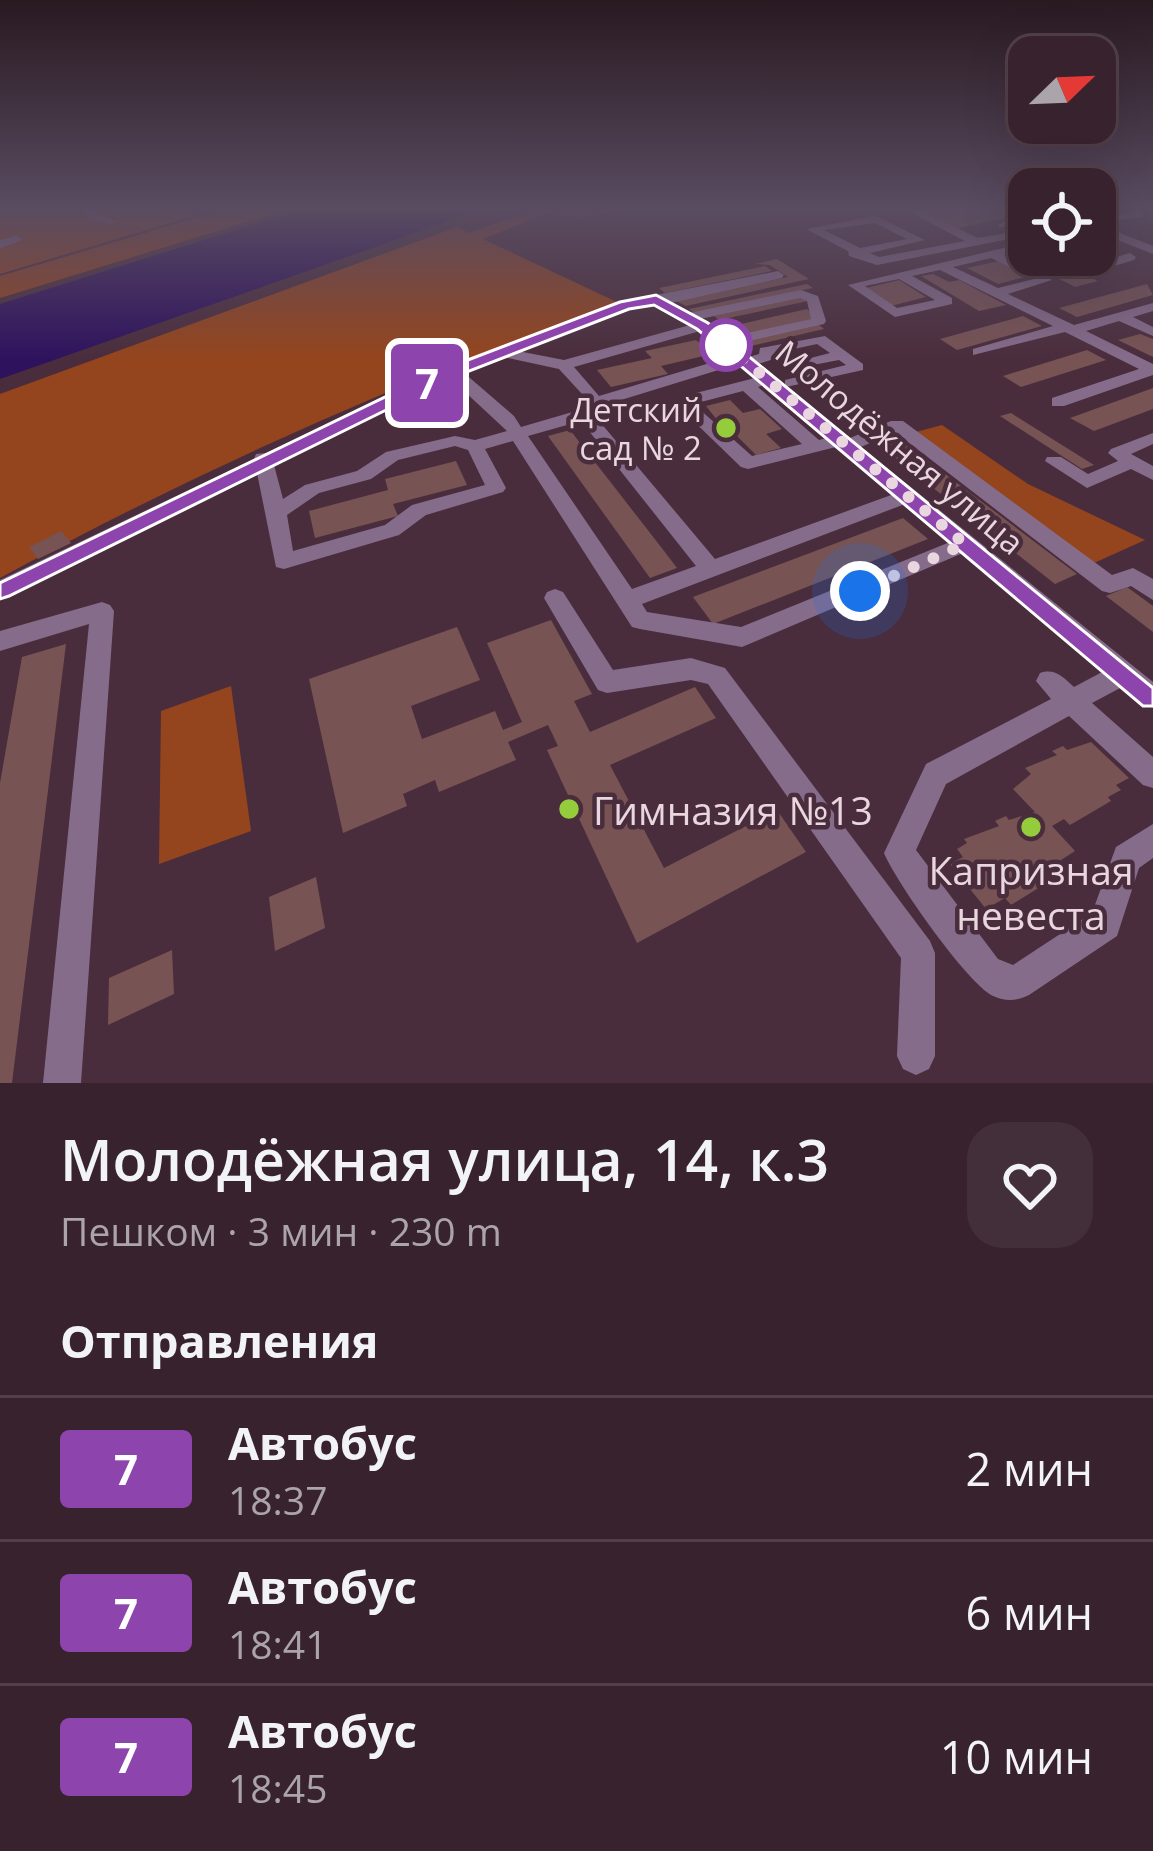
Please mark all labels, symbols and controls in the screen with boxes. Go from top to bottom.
north arrow [1008,36,1116,144]
map controls [1008,36,1116,276]
button: locate [1008,168,1116,276]
unlabelled marker [701,320,751,370]
street label: Молодёжная улица [766,330,1034,564]
line badge: 7 [388,344,466,422]
text: 7 [415,354,439,411]
place label: Детский сад № 2 [571,387,702,470]
marker: Детский сад № 2 [713,415,739,441]
your location [830,561,890,621]
place label: Гимназия №13 [593,783,873,836]
marker: Гимназия №13 [556,796,582,822]
marker: Капризная невеста [1018,814,1044,840]
place label: Капризная невеста [928,843,1134,941]
text: Молодёжная улица, 14, к.3 [60,1120,829,1198]
button: heart [967,1122,1093,1248]
text: Пешком · 3 мин · 230 m [60,1204,502,1257]
text: Отправления [60,1310,379,1371]
text: Автобус [228,1412,417,1473]
text: 2 мин [965,1438,1093,1499]
text: 7 [114,1440,138,1497]
text: 18:37 [228,1473,327,1526]
text: Автобус [228,1556,417,1617]
text: 6 мин [965,1582,1093,1643]
text: 7 [114,1584,138,1641]
text: 18:41 [228,1617,327,1670]
text: Автобус [228,1700,417,1761]
text: 10 мин [940,1726,1093,1787]
text: 7 [114,1728,138,1785]
text: 18:45 [228,1761,327,1814]

